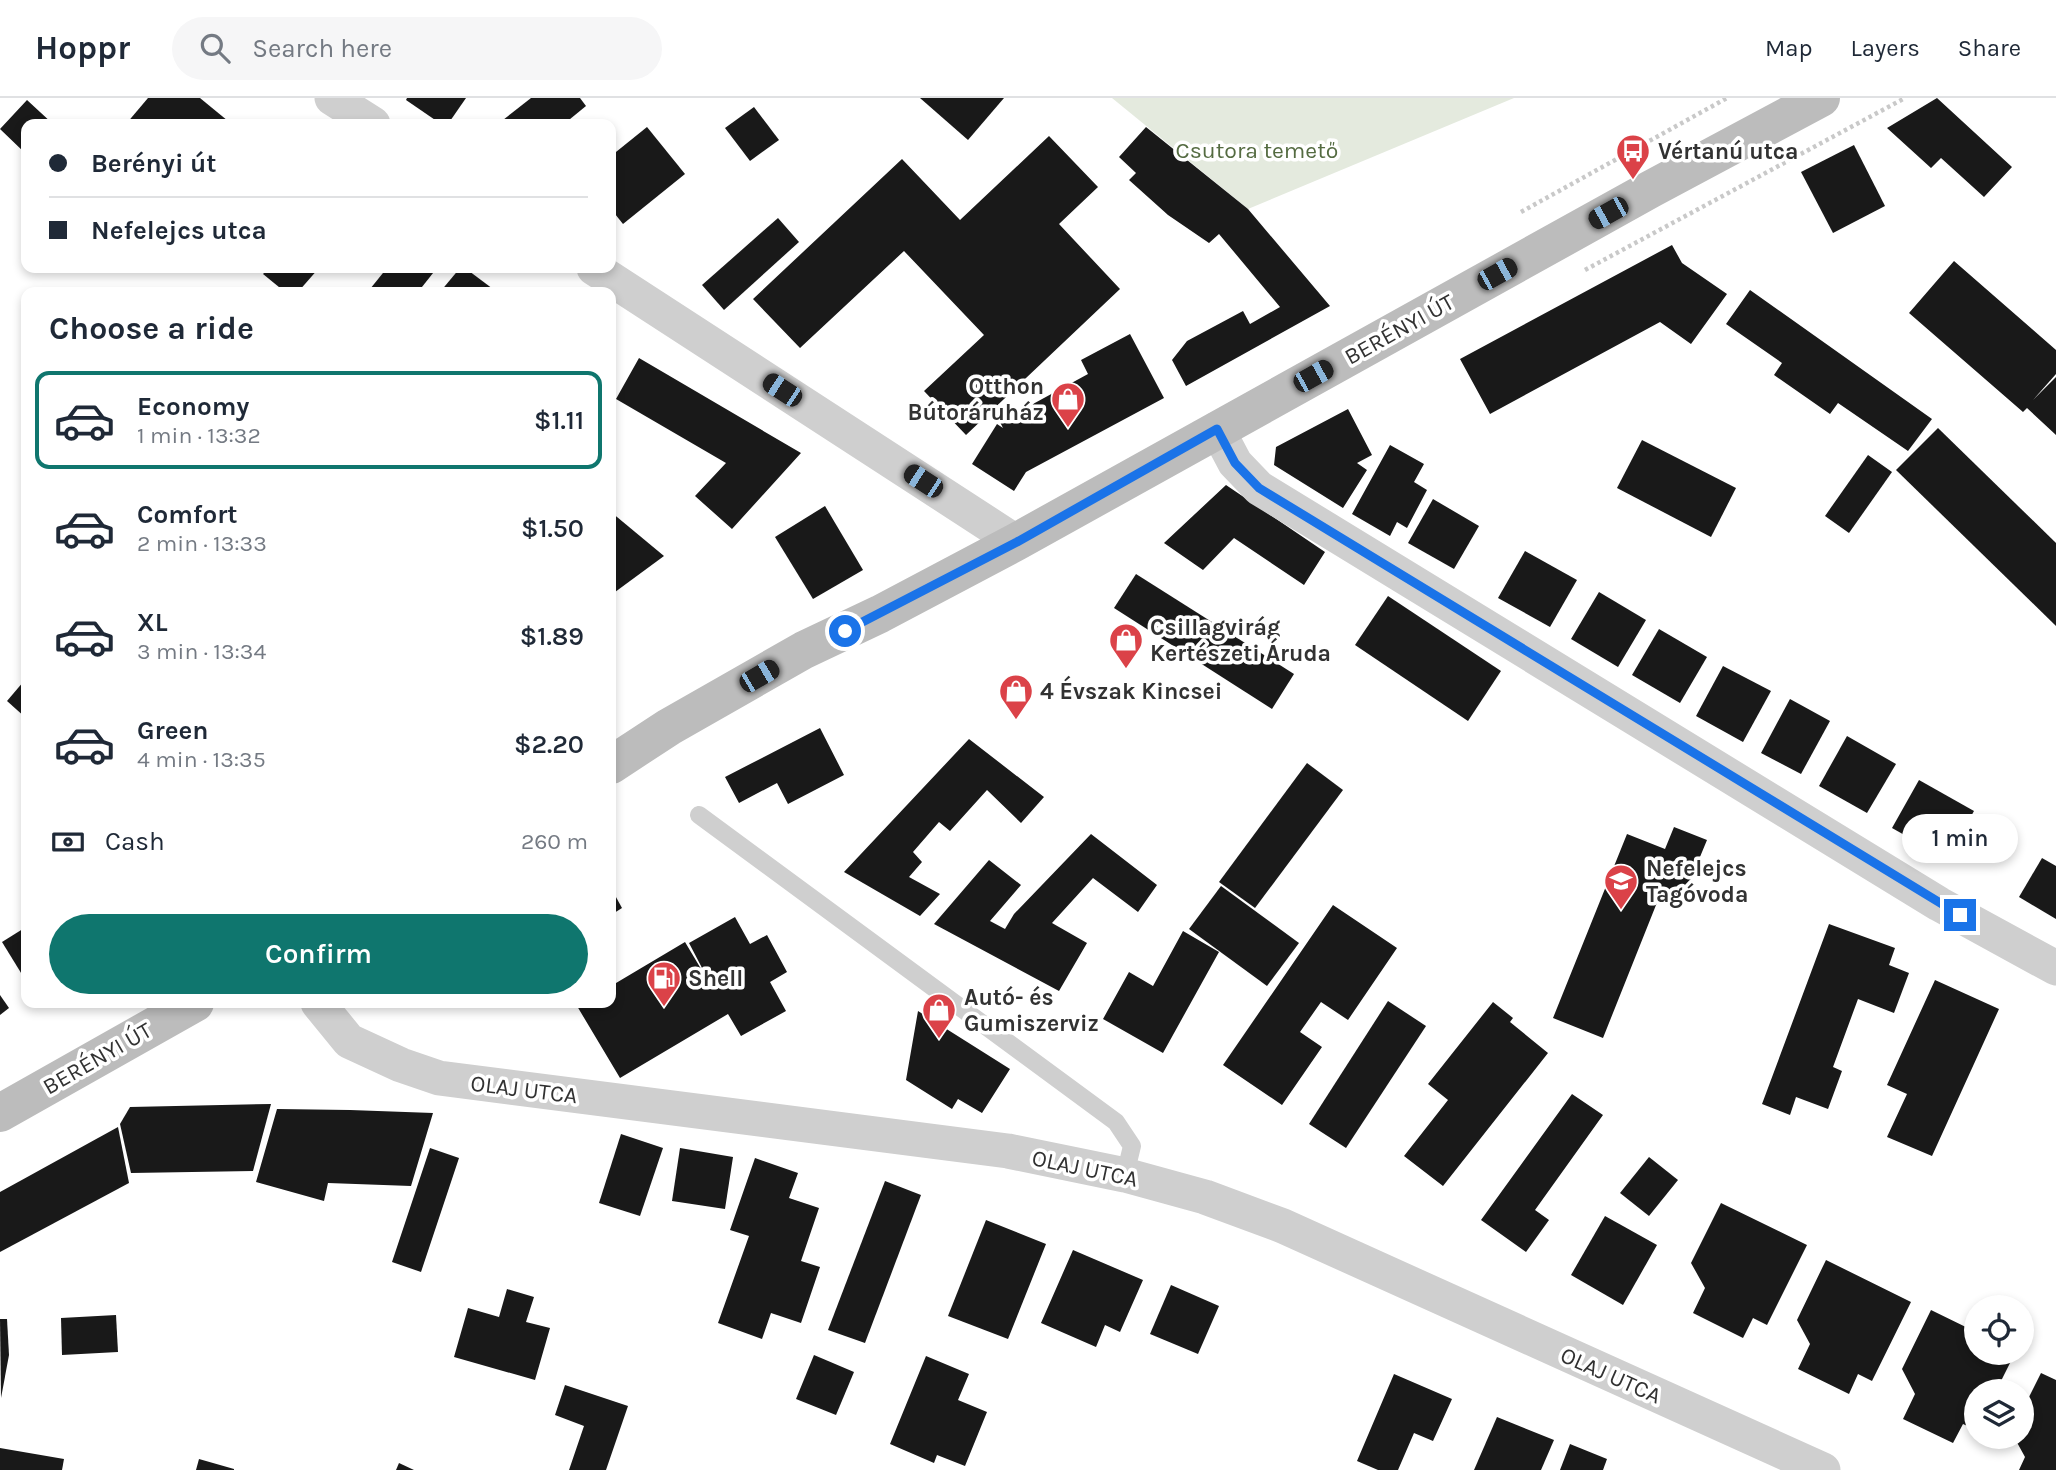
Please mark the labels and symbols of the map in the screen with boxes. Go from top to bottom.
bus stop icon: Vértanú utca [1614,132,1652,181]
park label: Csutora temető [1176,137,1338,164]
place label: Vértanú utca [1658,138,1798,165]
car [1585,194,1632,232]
car [1474,255,1521,293]
street label: BERÉNYI ÚT [1340,288,1459,371]
car [1290,357,1337,395]
car [759,370,806,410]
place label: Otthon Bútoráruház [907,373,1044,426]
shop icon: Otthon Bútoráruház [1049,380,1087,429]
car [900,461,947,501]
place label: Csillagvirág Kertészeti Áruda [1150,614,1331,667]
route start [829,615,861,647]
shop icon: Csillagvirág Kertészeti Áruda [1107,621,1145,670]
car [736,656,783,696]
shop icon: 4 Évszak Kincsei [997,672,1035,721]
place label: 4 Évszak Kincsei [1040,675,1222,705]
callout: 1 min [1902,814,2018,862]
place label: Nefelejcs Tagóvoda [1646,855,1748,908]
school or university icon: Nefelejcs Tagóvoda [1602,862,1640,911]
route end [1944,899,1976,931]
fuel station icon: Shell [645,959,683,1008]
place label: Shell [688,965,743,992]
place label: Autó- és Gumiszerviz [964,984,1099,1037]
shop icon: Autó- és Gumiszerviz [920,991,958,1040]
street label: BERÉNYI ÚT [38,1016,157,1100]
street label: OLAJ UTCA [469,1070,579,1109]
street label: OLAJ UTCA [1030,1144,1140,1193]
street label: OLAJ UTCA [1556,1341,1665,1410]

